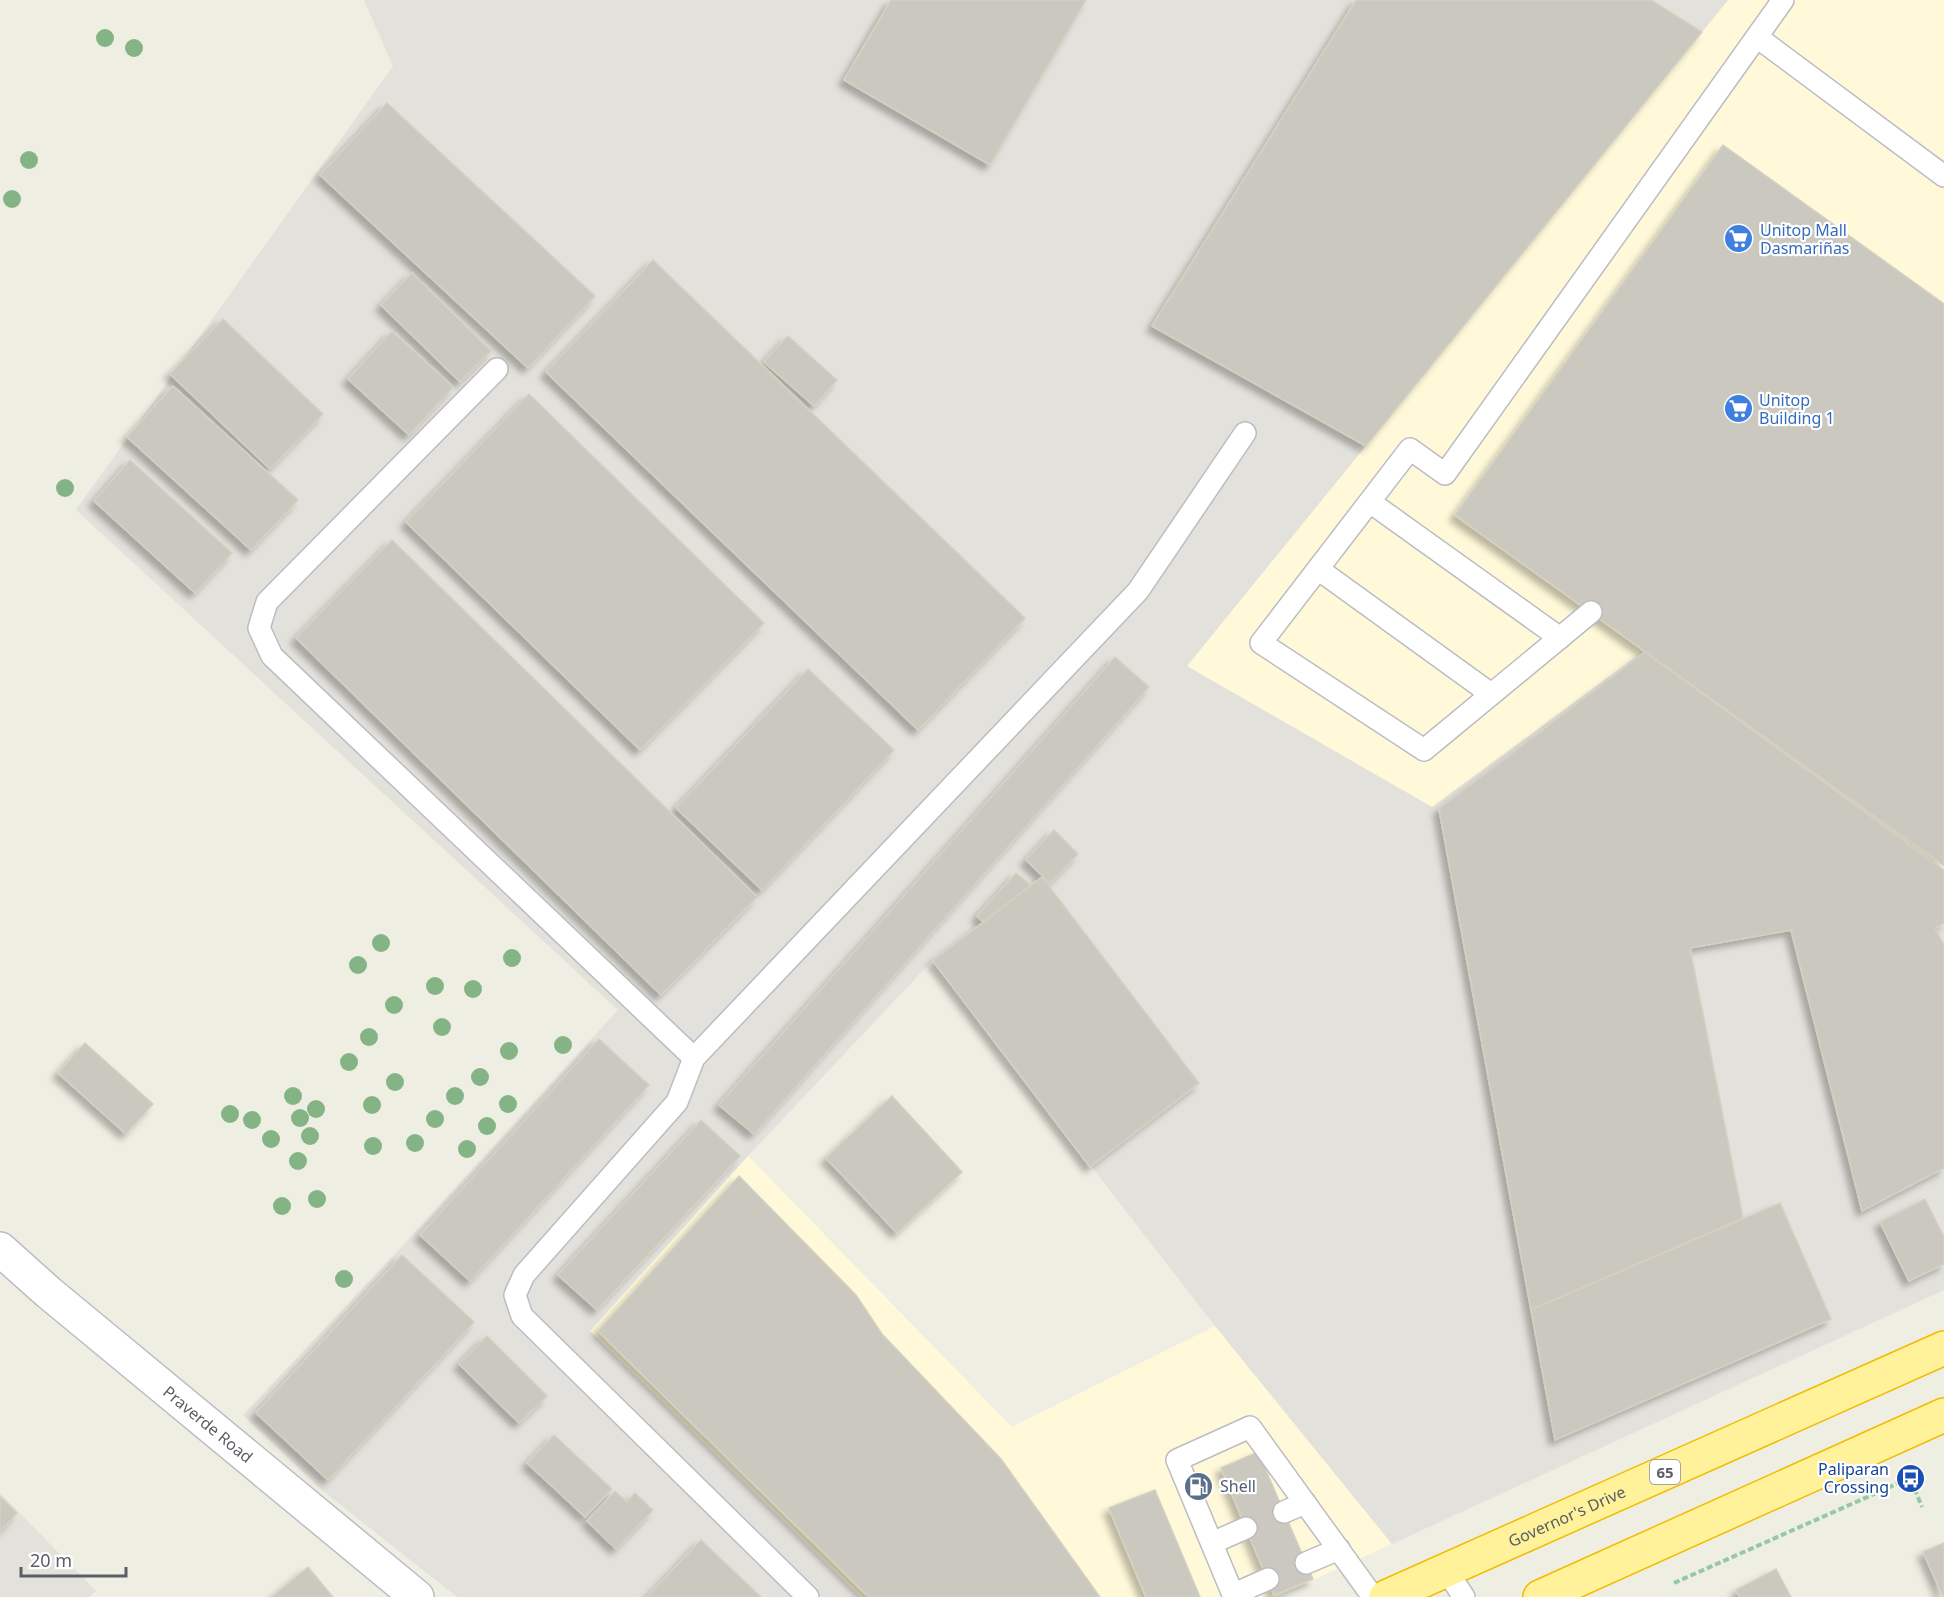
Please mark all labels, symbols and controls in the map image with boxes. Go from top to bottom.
place label: Unitop Mall Dasmariñas [1760,219,1850,259]
supermarket icon: Unitop Mall Dasmariñas [1723,223,1755,255]
place label: Unitop Building 1 [1759,389,1835,429]
supermarket icon: Unitop Building 1 [1722,393,1754,425]
street label: Praverde Road [159,1381,257,1468]
place label: Paliparan Crossing [1818,1458,1889,1498]
road number: 65 [1650,1460,1680,1484]
bus stop icon: Paliparan Crossing [1894,1462,1926,1494]
fuel station icon: Shell [1183,1470,1215,1502]
place label: Shell [1220,1475,1256,1497]
street label: Governor's Drive [1505,1481,1629,1552]
scale bar [21,1540,126,1578]
text: 20 m [30,1548,72,1572]

